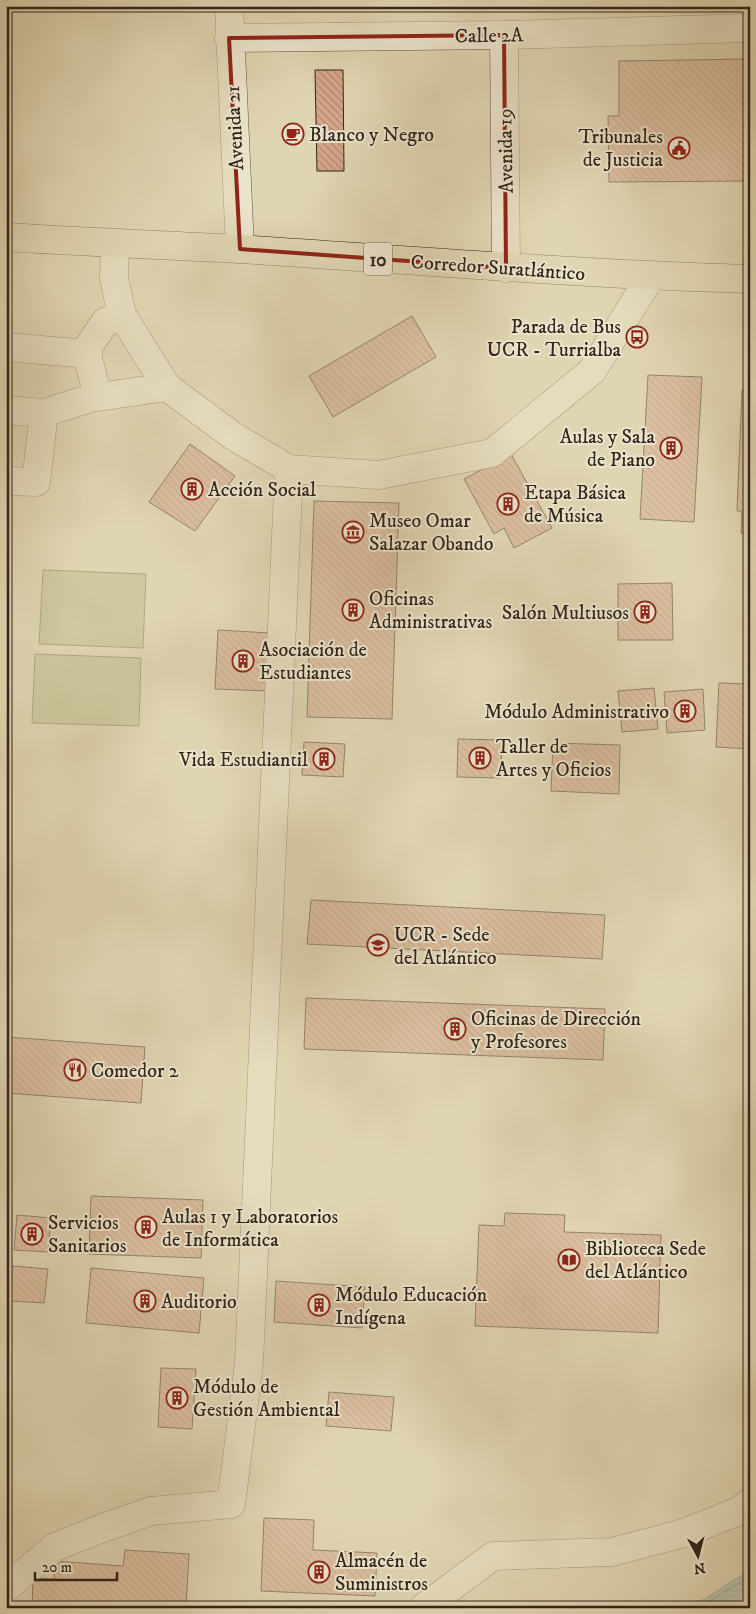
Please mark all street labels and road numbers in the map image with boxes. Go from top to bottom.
street label: Calle 2A [454,23,524,50]
street label: Avenida 21 [221,85,250,171]
street label: Avenida 19 [493,108,520,194]
road number: 10 [364,242,392,276]
street label: Corredor Suratlántico [410,250,586,287]

